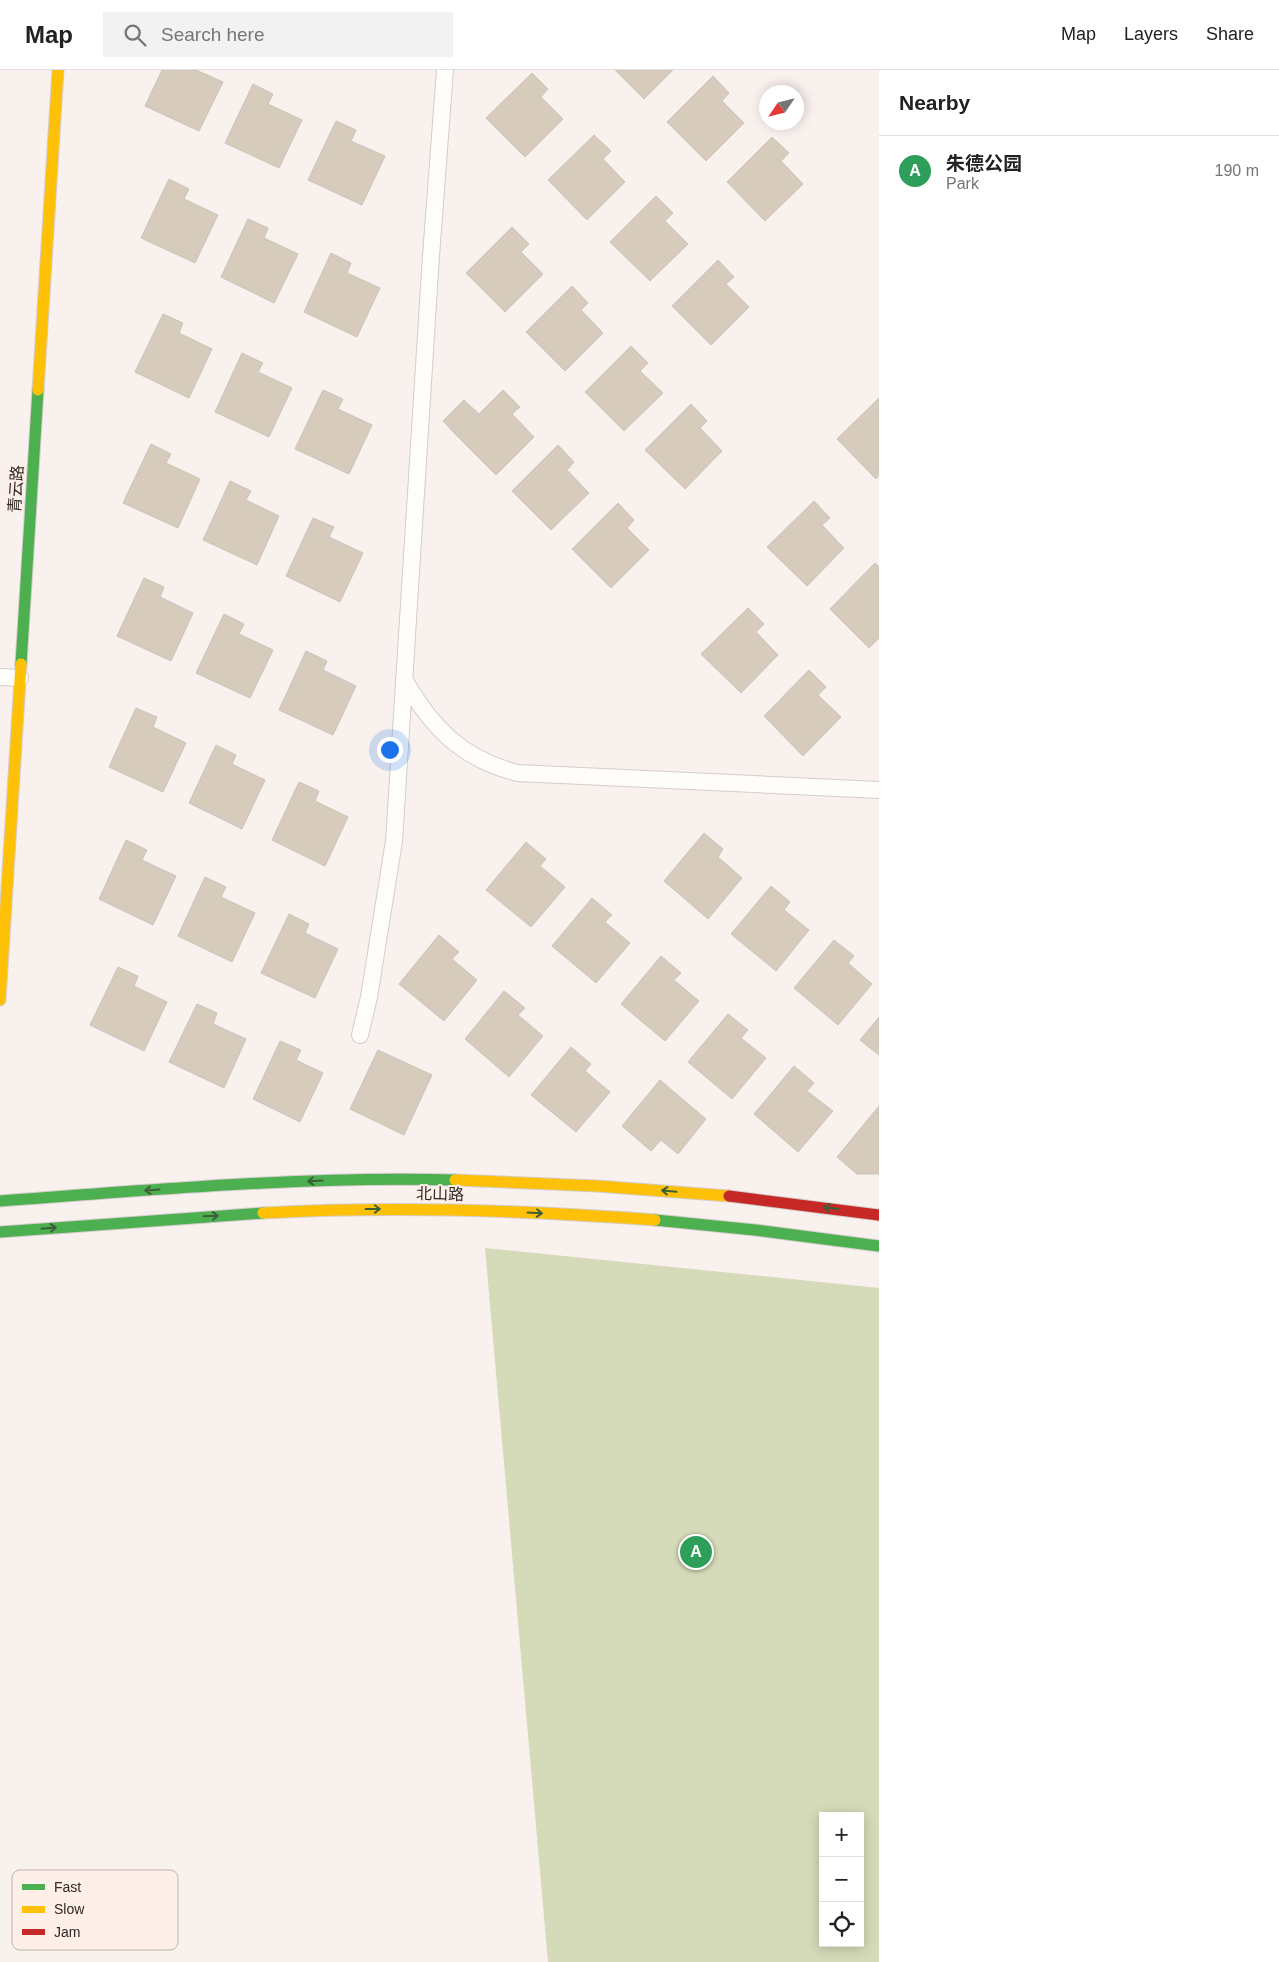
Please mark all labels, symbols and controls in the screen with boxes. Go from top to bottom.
search box [103,12,453,57]
text: Map [25,21,73,48]
icon: search [121,21,149,49]
text: Search here [161,24,265,45]
text: Map [1061,24,1096,44]
text: Layers [1124,24,1178,44]
text: Share [1206,24,1254,44]
north arrow [759,85,804,130]
text: Nearby [899,91,970,114]
text: 朱德公园 [946,153,1022,174]
text: A [909,162,921,179]
text: 190 m [1215,162,1259,179]
text: Park [946,175,979,192]
street label: 青云路 [6,464,26,514]
your location [377,737,403,763]
one-way arrow [307,1177,323,1186]
one-way arrow [145,1185,161,1194]
street label: 北山路 [416,1185,464,1203]
one-way arrow [661,1186,677,1196]
one-way arrow [823,1203,839,1213]
one-way arrow [364,1204,381,1214]
one-way arrow [527,1208,543,1217]
one-way arrow [202,1211,218,1220]
one-way arrow [40,1223,56,1233]
pin: A [680,1533,712,1571]
map controls [819,1812,864,1947]
button: + [819,1812,864,1857]
button: − [819,1857,864,1902]
legend [12,1870,178,1950]
text: Fast [54,1879,81,1895]
text: Slow [54,1901,85,1917]
button: locate [819,1902,864,1947]
text: Jam [54,1924,80,1940]

